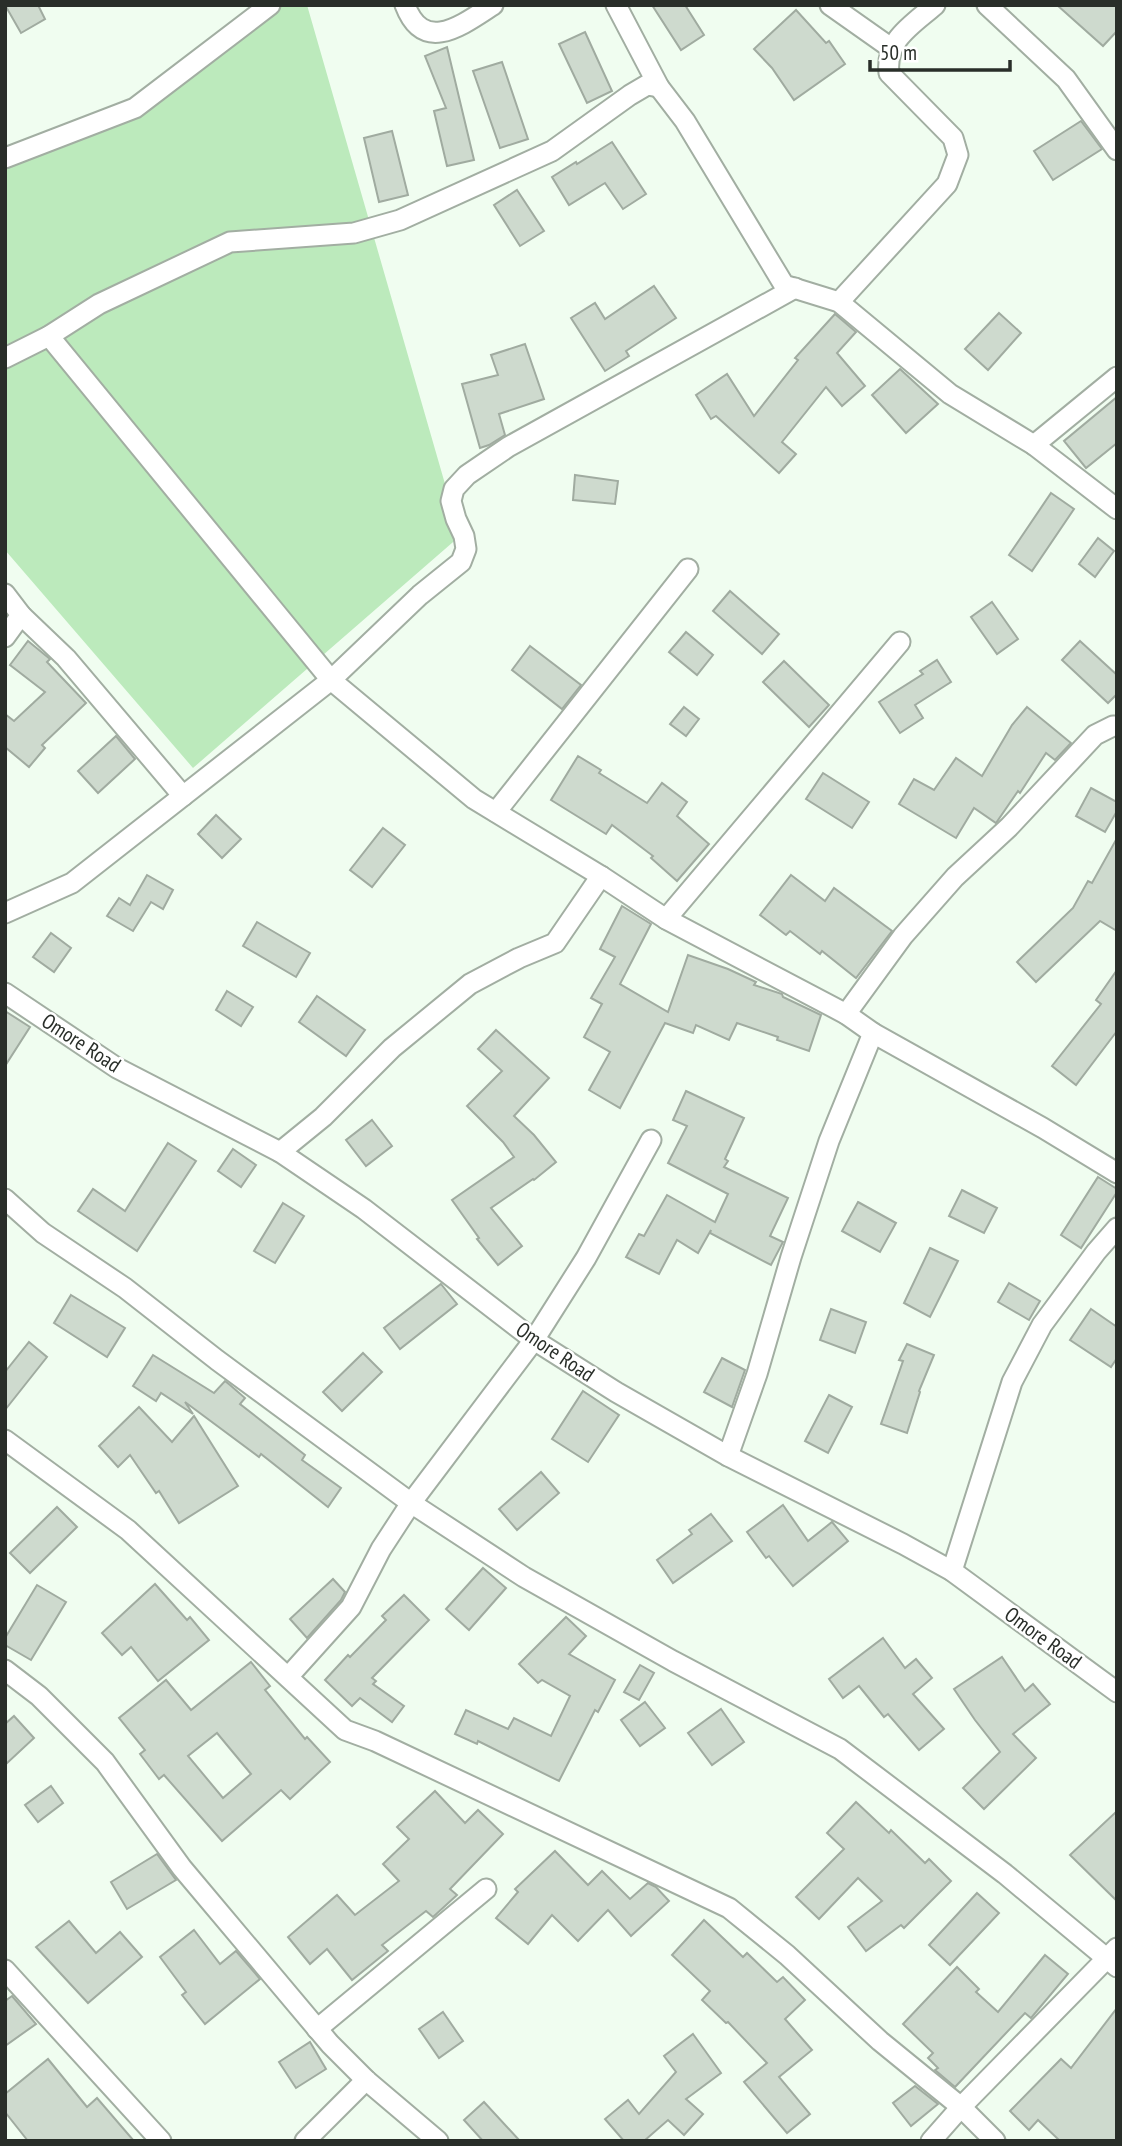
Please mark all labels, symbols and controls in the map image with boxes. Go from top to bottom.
scale bar [870,28,1010,72]
text: 50 m [880,39,917,66]
street label: Omore Road [37,1007,126,1078]
street label: Omore Road [511,1316,600,1388]
street label: Omore Road [999,1601,1087,1675]

